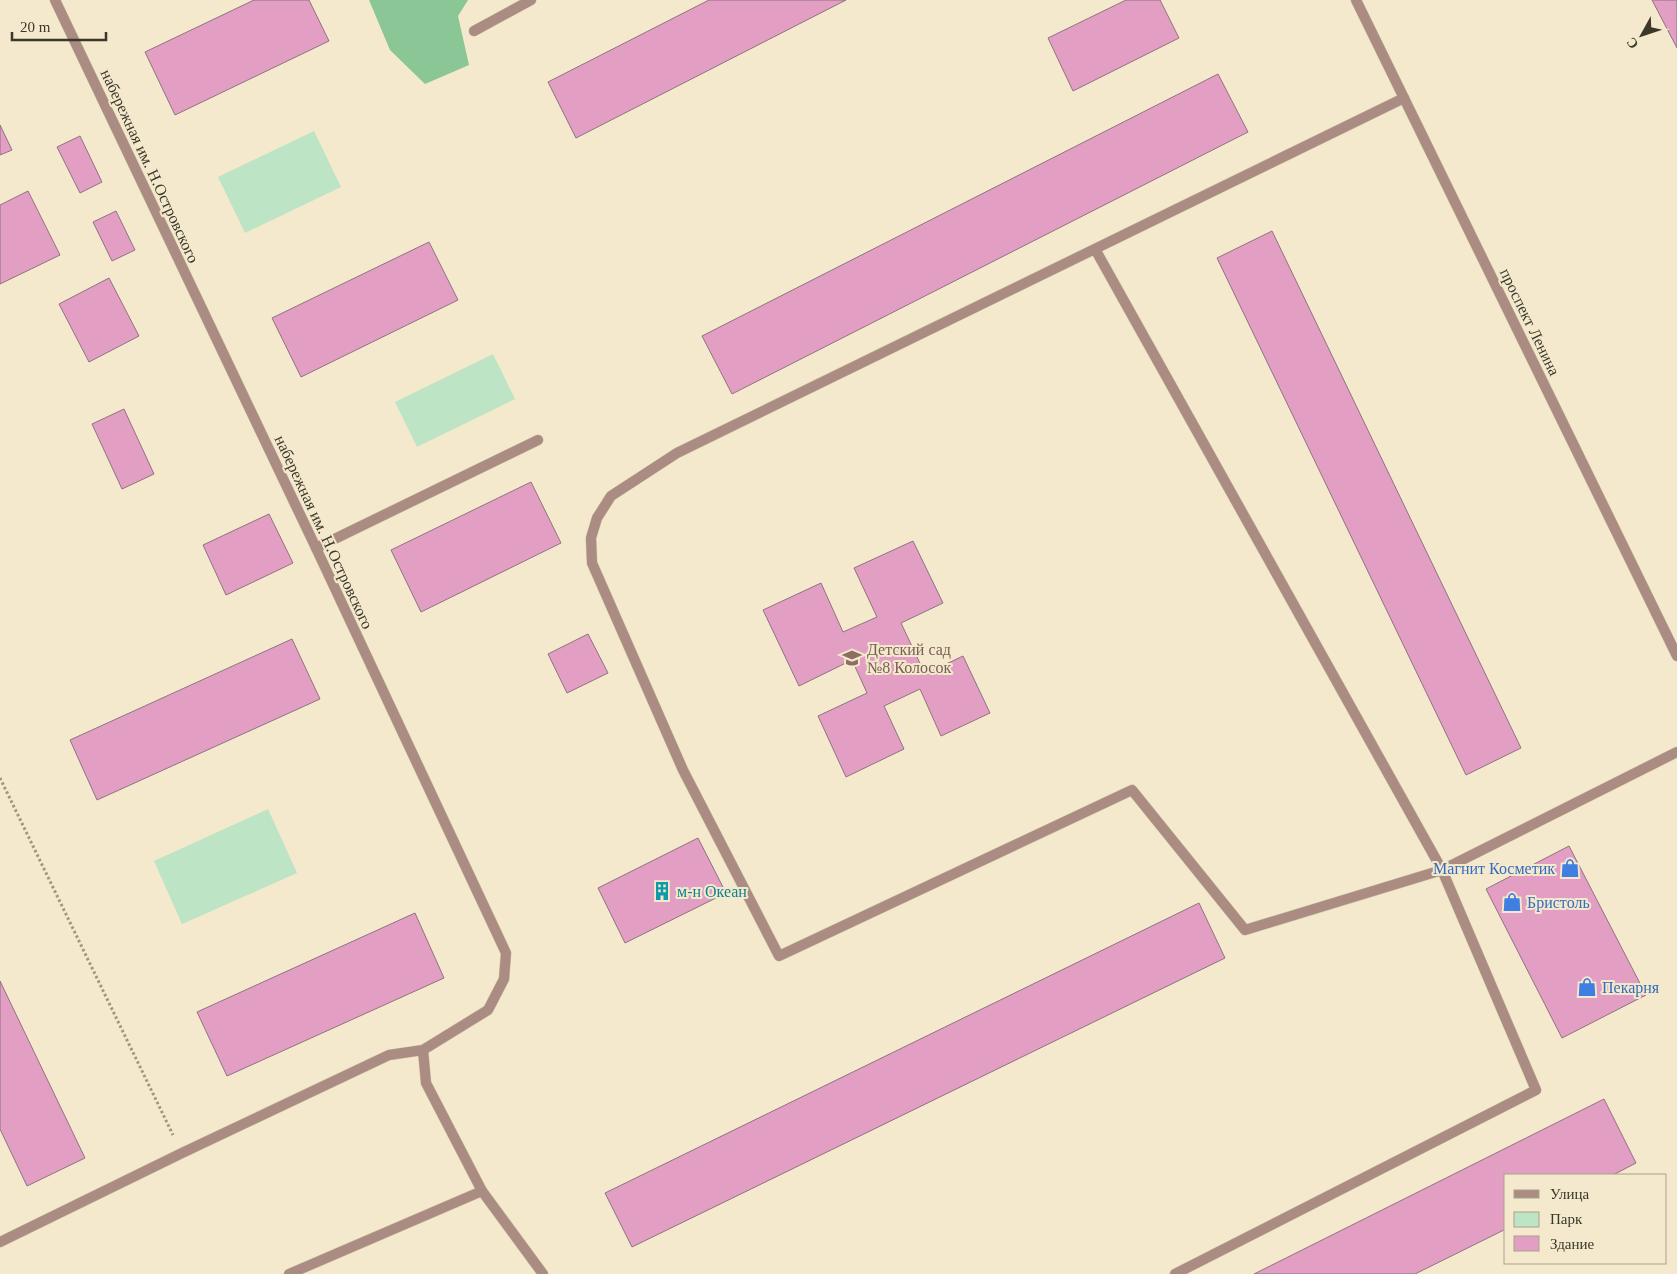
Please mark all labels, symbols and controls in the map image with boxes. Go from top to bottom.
scale bar [12,10,106,42]
north arrow [1617,10,1667,60]
text: 20 m [20,19,51,35]
text: С [1623,34,1641,52]
street label: набережная им. Н.Островского [97,66,202,266]
street label: проспект Ленина [1496,266,1563,379]
street label: набережная им. Н.Островского [271,432,376,632]
place label: Детский сад №8 Колосок [867,641,951,676]
school or university icon: Детский сад №8 Колосок [841,647,863,669]
shop icon: Магнит Косметик [1559,857,1581,879]
place label: Магнит Косметик [1433,860,1555,877]
building icon: м-н Океан [651,880,673,902]
place label: м-н Океан [677,883,747,900]
shop icon: Бристоль [1501,891,1523,913]
place label: Бристоль [1527,894,1590,912]
shop icon: Пекарня [1576,976,1598,998]
place label: Пекарня [1602,979,1660,997]
legend [1504,1174,1667,1264]
text: Улица [1550,1186,1589,1202]
text: Парк [1550,1211,1583,1227]
text: Здание [1550,1236,1594,1252]

